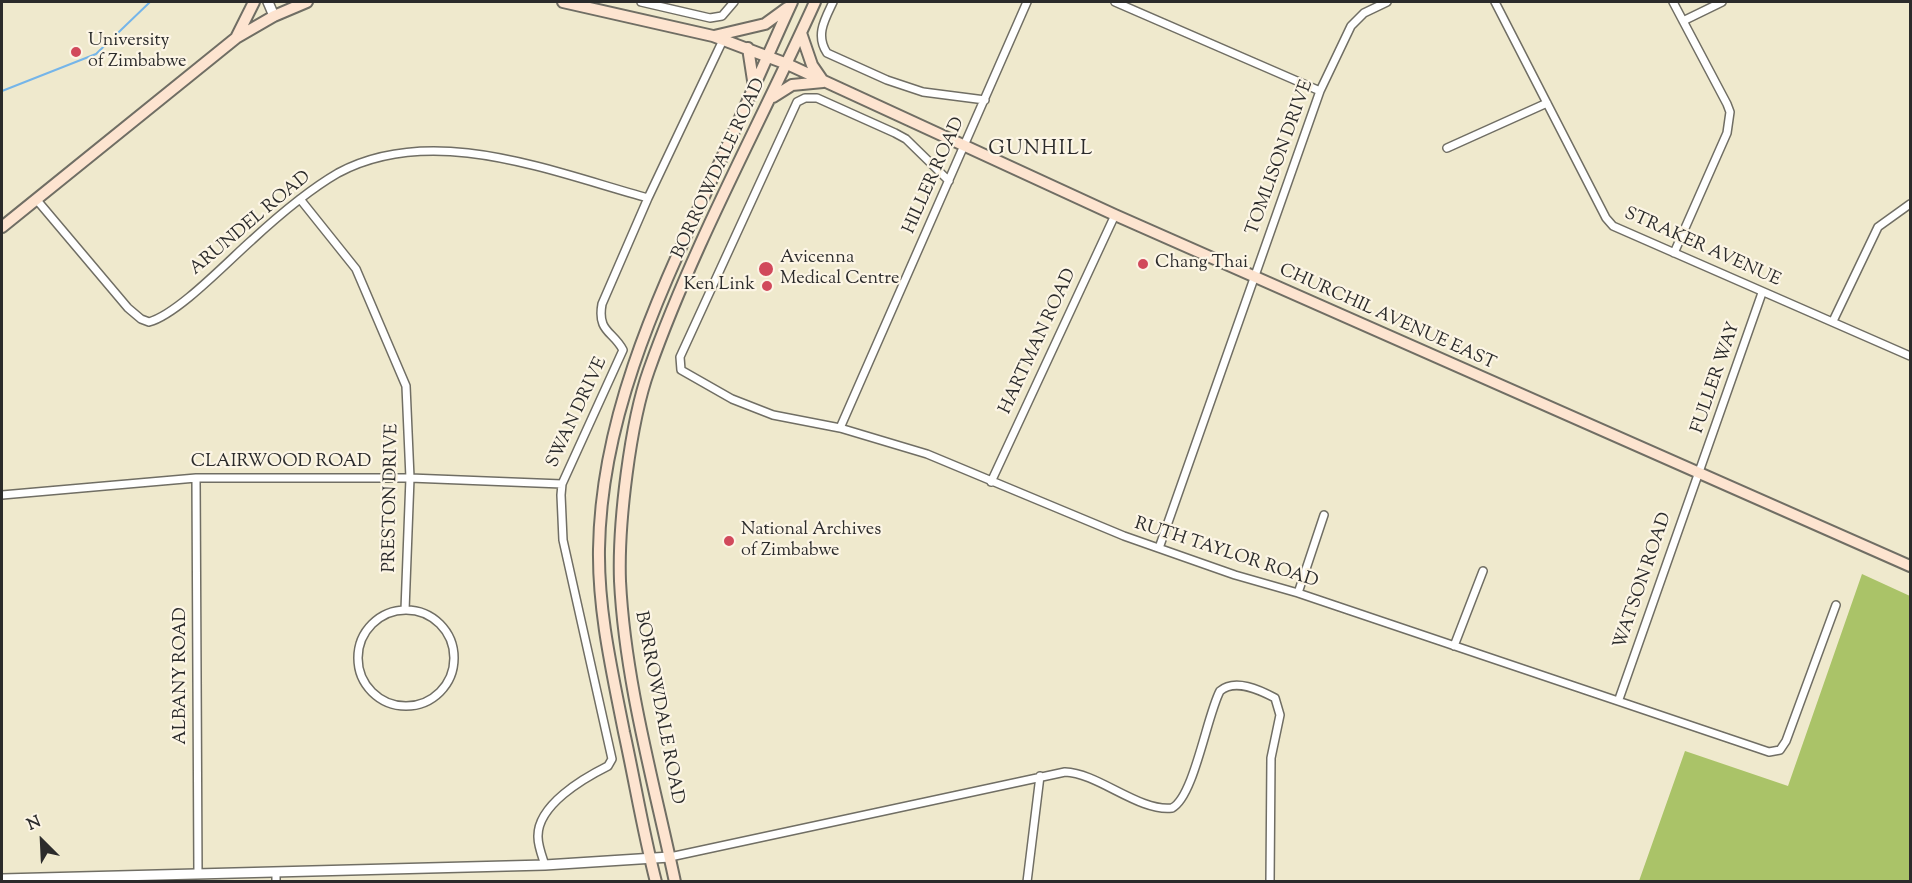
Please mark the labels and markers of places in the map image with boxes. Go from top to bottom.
place label: University of Zimbabwe [88,31,186,74]
marker: University of Zimbabwe [69,45,83,59]
place label: Avicenna Medical Centre [780,248,899,290]
place label: Chang Thai [1155,253,1248,275]
marker: Chang Thai [1136,257,1150,271]
marker: Avicenna Medical Centre [757,260,775,278]
place label: Ken Link [683,275,755,297]
marker: Ken Link [760,279,774,293]
place label: National Archives of Zimbabwe [741,520,881,562]
marker: National Archives of Zimbabwe [722,534,736,548]

